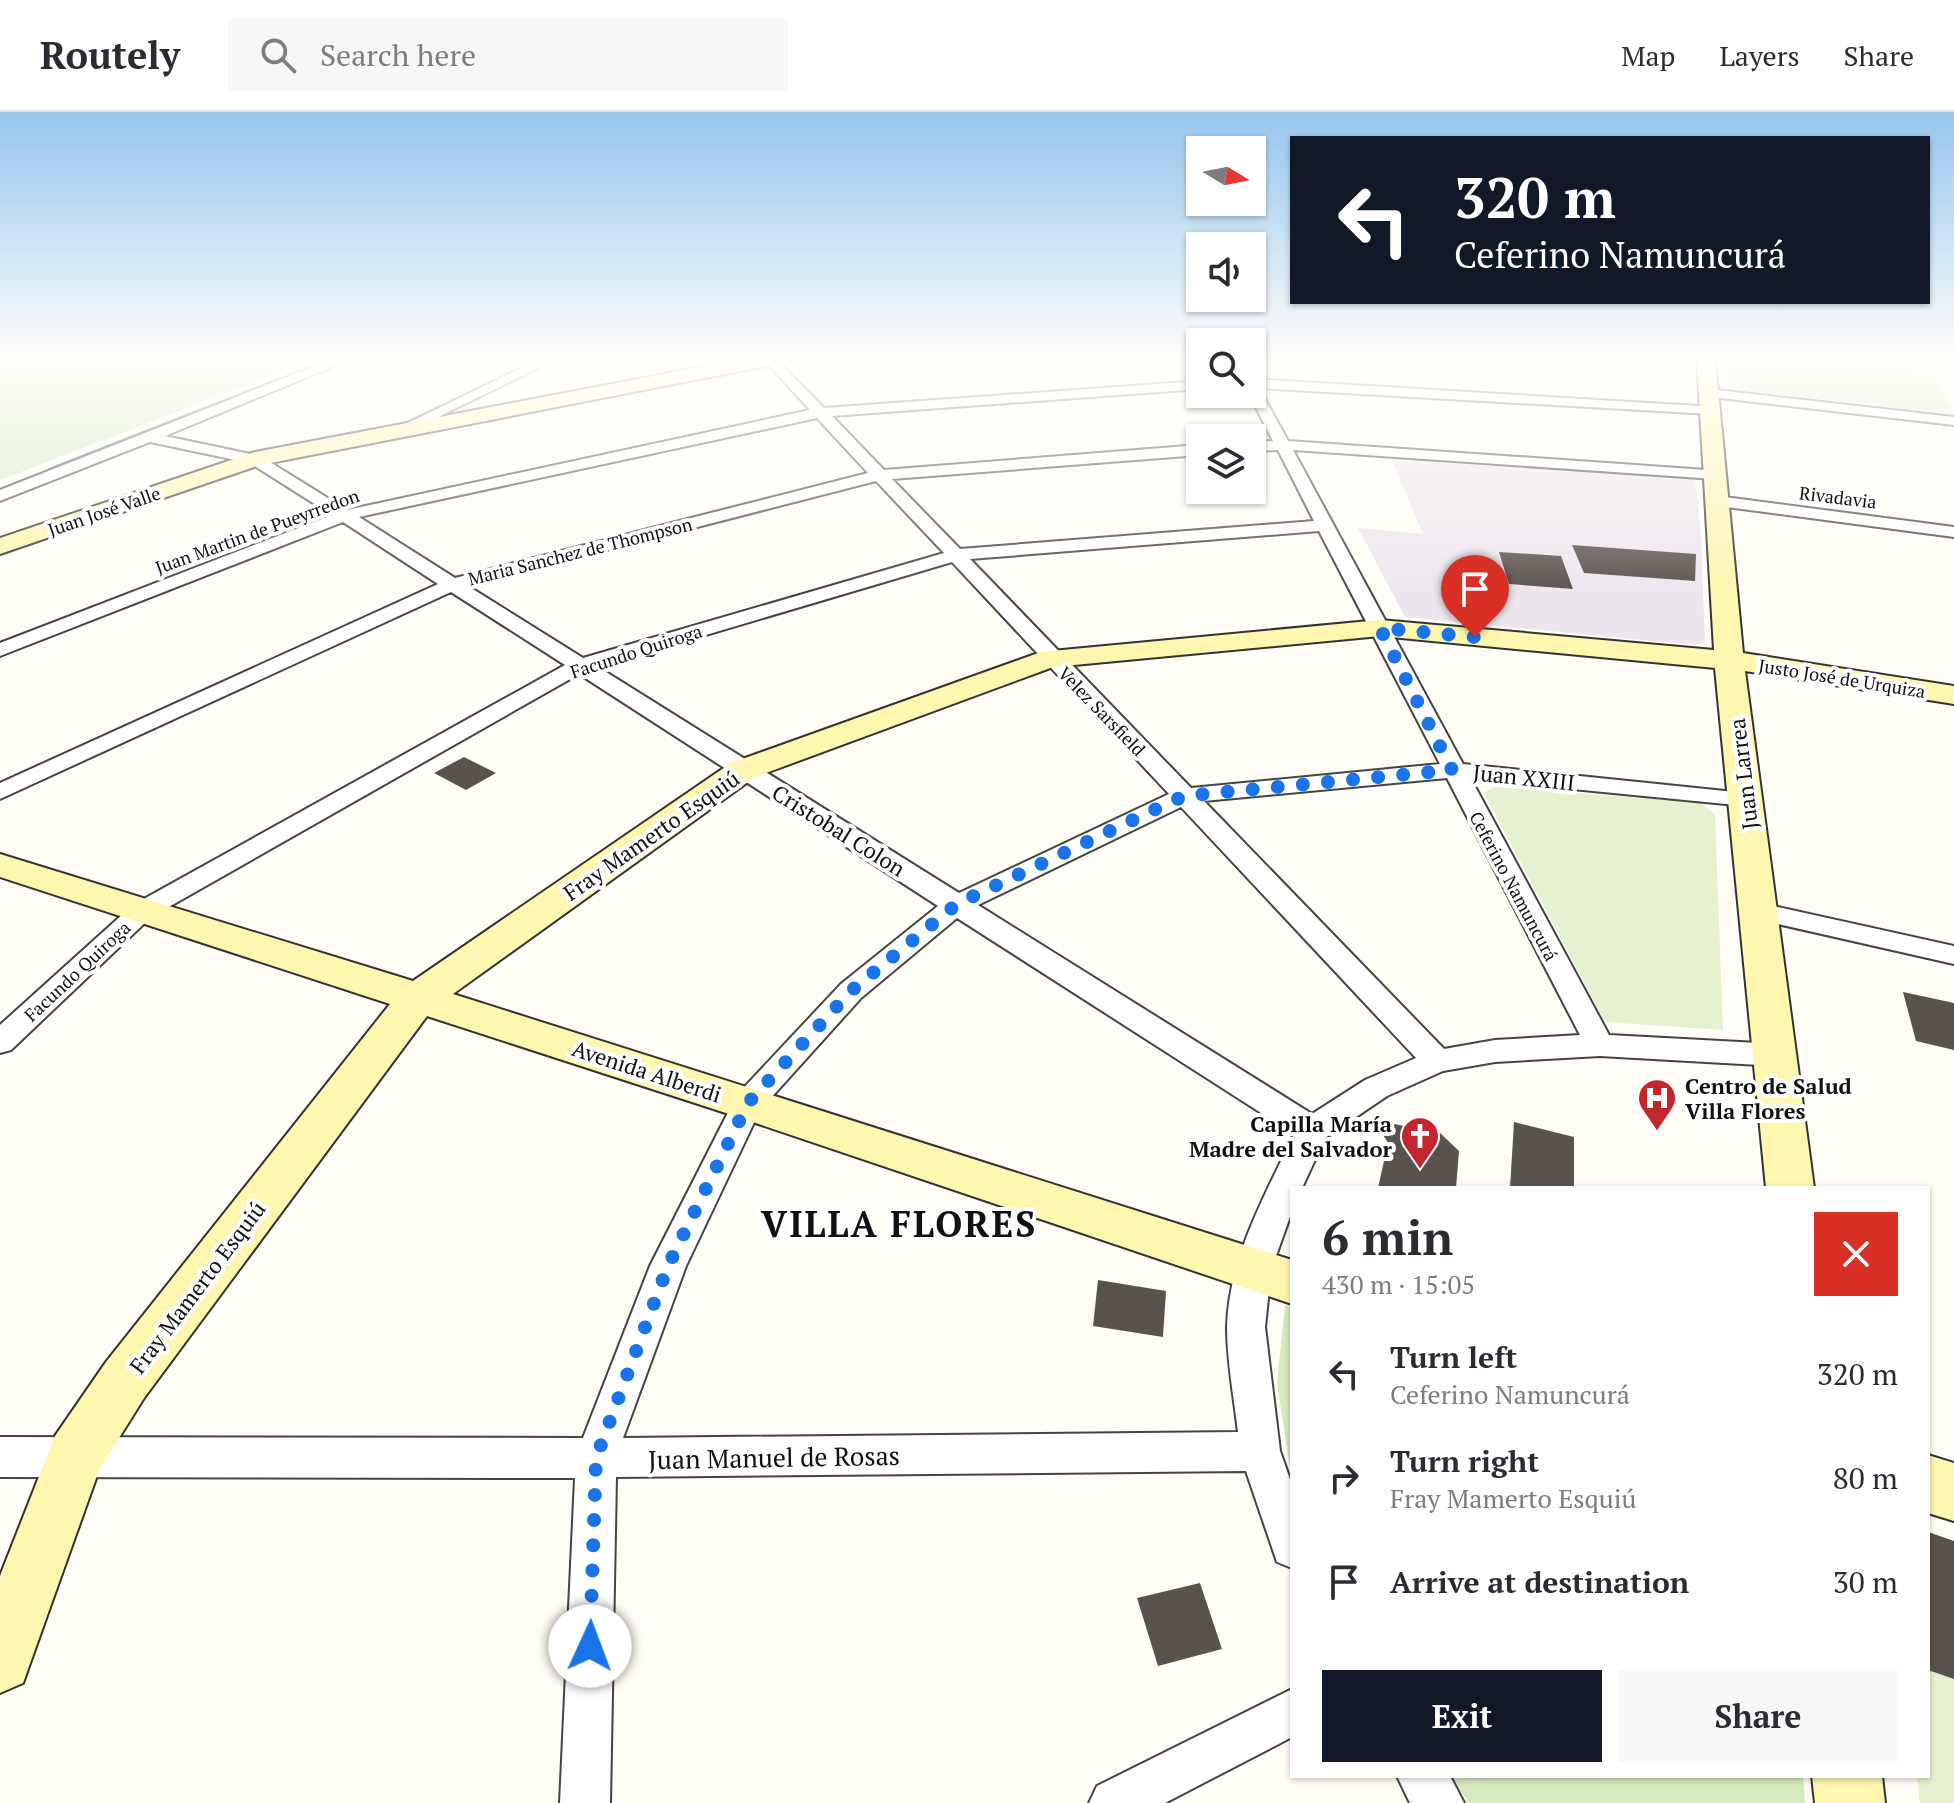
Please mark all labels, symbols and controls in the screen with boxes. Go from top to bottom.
search box [228,19,788,91]
text: Routely [40,30,180,80]
icon: search [256,33,300,77]
text: Search here [320,35,476,75]
text: Map [1621,37,1675,74]
text: Layers [1719,37,1800,74]
text: Share [1844,37,1914,74]
north arrow [1186,136,1266,216]
map controls [1186,136,1266,504]
text: 320 m [1454,160,1616,234]
icon: left [1322,168,1426,272]
text: Ceferino Namuncurá [1454,231,1786,278]
button: sound [1186,232,1266,312]
button: search [1186,328,1266,408]
button: layers [1186,424,1266,504]
street label: Rivadavia [1798,480,1878,514]
street label: Juan José Valle [45,481,163,541]
street label: Juan Martin de Pueyrredon [152,483,362,579]
street label: Maria Sanchez de Thompson [465,511,695,590]
pin [1441,555,1509,637]
icon: arrive [1453,567,1497,611]
street label: Facundo Quiroga [567,618,705,684]
street label: Justo José de Urquiza [1757,653,1927,703]
street label: Velez Sarsfield [1053,661,1151,761]
street label: Juan Larrea [1722,717,1764,831]
street label: Juan XXIII [1472,757,1576,797]
street label: Fray Mamerto Esquiú [557,763,745,907]
street label: Cristobal Colon [767,777,911,883]
street label: Ceferino Namuncurá [1464,807,1564,965]
street label: Facundo Quiroga [19,915,135,1027]
street label: Avenida Alberdi [569,1033,725,1109]
place label: Centro de Salud Villa Flores [1685,1071,1852,1125]
hospital icon: Centro de Salud Villa Flores [1636,1077,1678,1132]
place label: Capilla María Madre del Salvador [1189,1109,1393,1163]
church icon: Capilla María Madre del Salvador [1399,1115,1441,1170]
street label: Fray Mamerto Esquiú [123,1195,272,1379]
district label: VILLA FLORES [761,1200,1037,1247]
text: 6 min [1322,1205,1453,1269]
button: close [1814,1212,1898,1296]
text: 430 m · 15:05 [1322,1267,1475,1301]
text: Turn left [1390,1337,1517,1377]
icon: left [1322,1352,1366,1396]
text: 320 m [1817,1354,1898,1394]
text: Ceferino Namuncurá [1390,1377,1630,1411]
street label: Juan Manuel de Rosas [648,1438,900,1476]
text: Turn right [1390,1441,1539,1481]
icon: right [1322,1456,1366,1500]
text: 80 m [1833,1458,1898,1498]
text: Fray Mamerto Esquiú [1390,1481,1637,1515]
icon: arrive [1322,1560,1366,1604]
text: Arrive at destination [1390,1562,1689,1602]
text: 30 m [1833,1562,1898,1602]
position arrow [548,1604,632,1688]
button: Exit [1322,1670,1602,1762]
button: Share [1618,1670,1898,1762]

